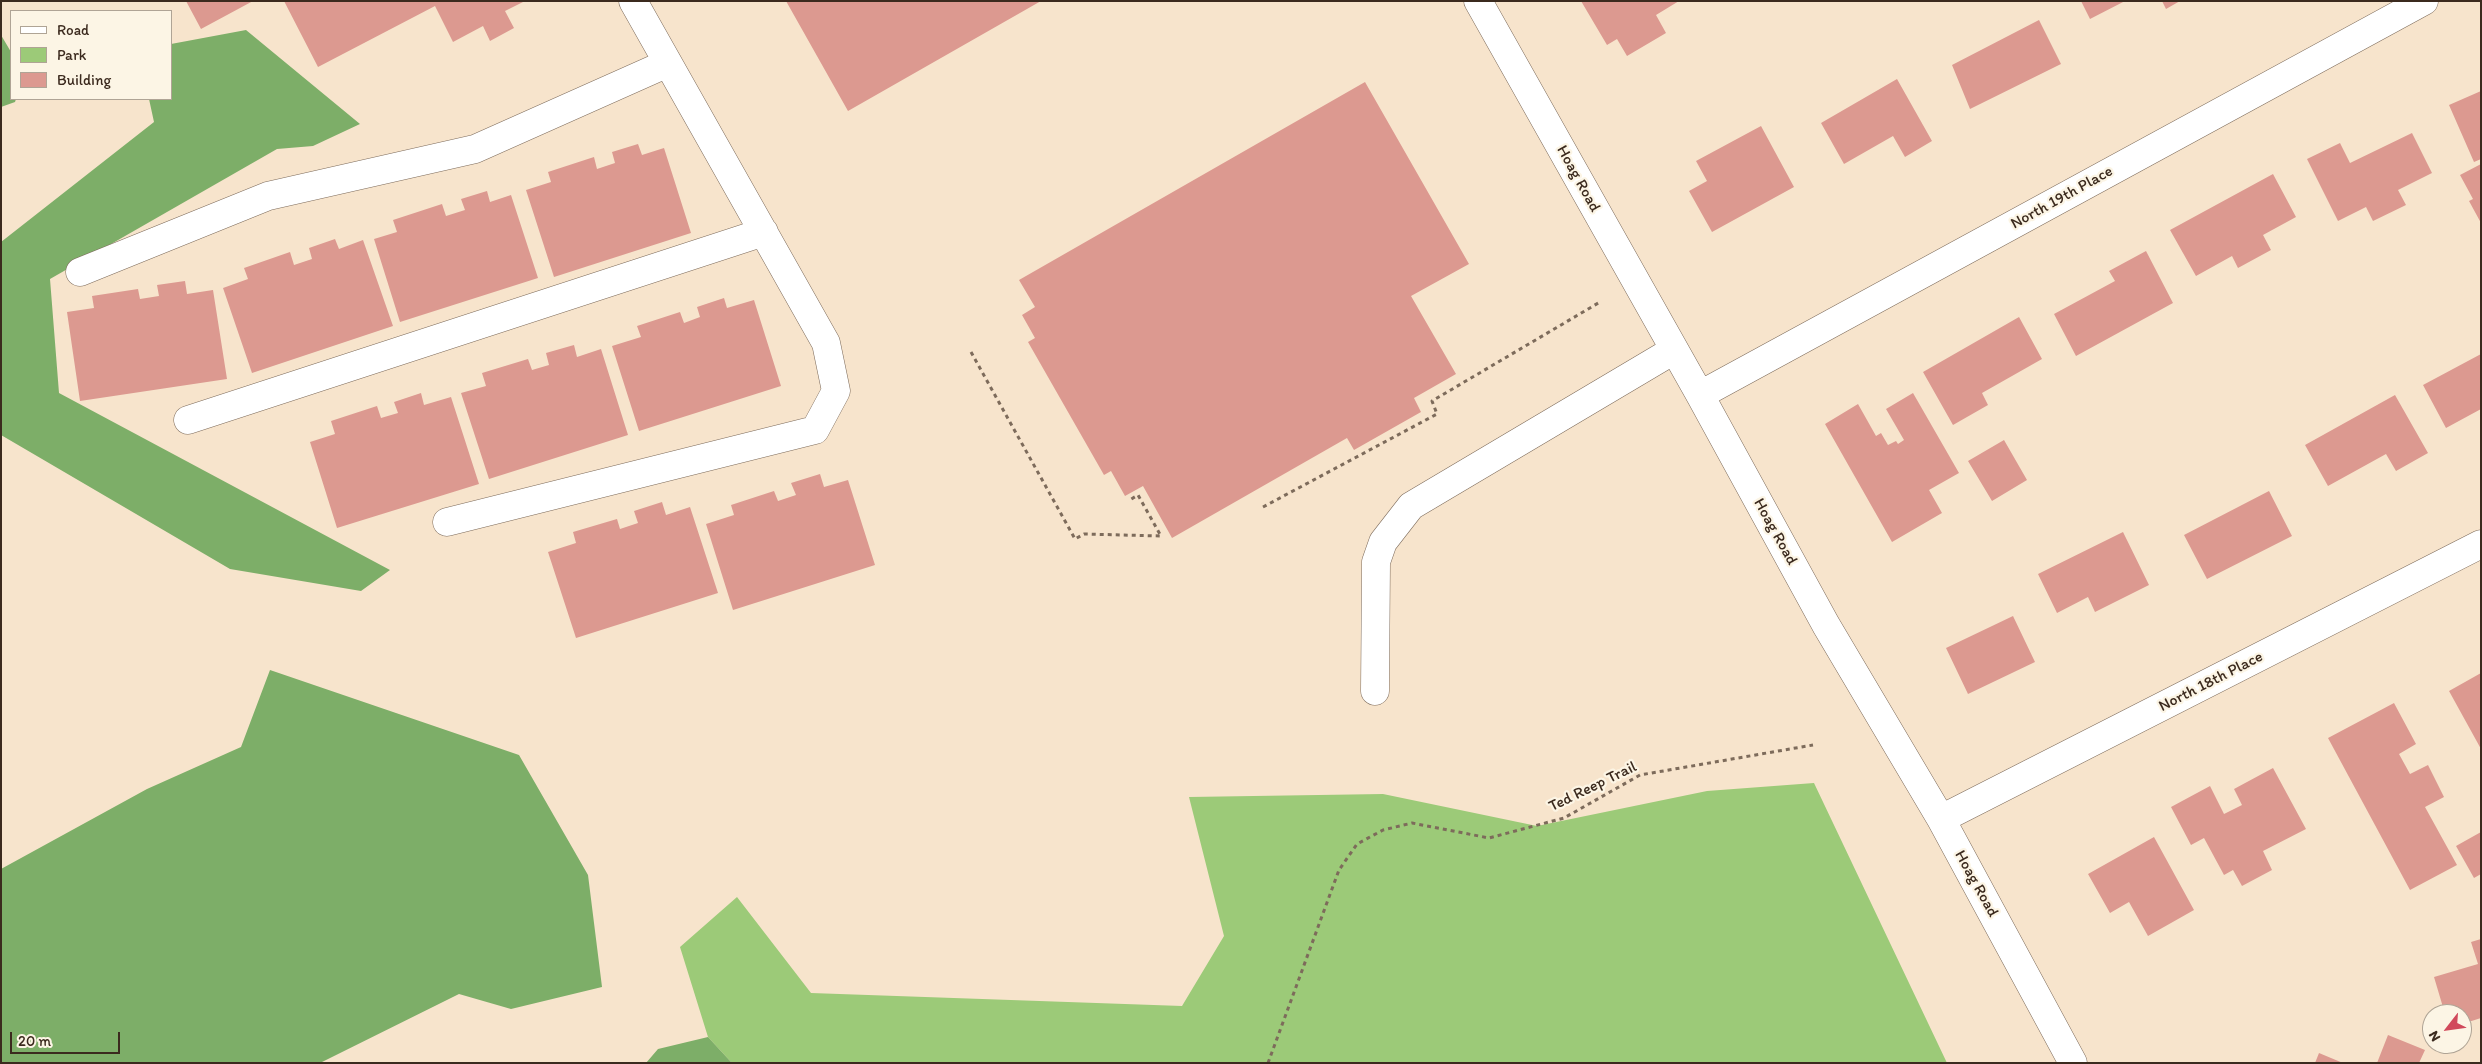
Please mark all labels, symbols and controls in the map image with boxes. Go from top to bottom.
legend [10,10,172,100]
text: Road [57,21,89,39]
text: Park [57,46,87,64]
text: Building [57,71,111,89]
street label: Hoag Road [1552,142,1604,216]
street label: North 19th Place [2008,162,2116,234]
street label: Hoag Road [1749,495,1801,569]
street label: North 18th Place [2156,647,2266,717]
street label: Ted Reep Trail [1546,757,1640,817]
street label: Hoag Road [1950,847,2002,921]
north arrow [2422,1004,2472,1054]
scale bar [12,1022,122,1054]
text: N [2425,1028,2444,1045]
text: 20 m [18,1032,51,1050]

